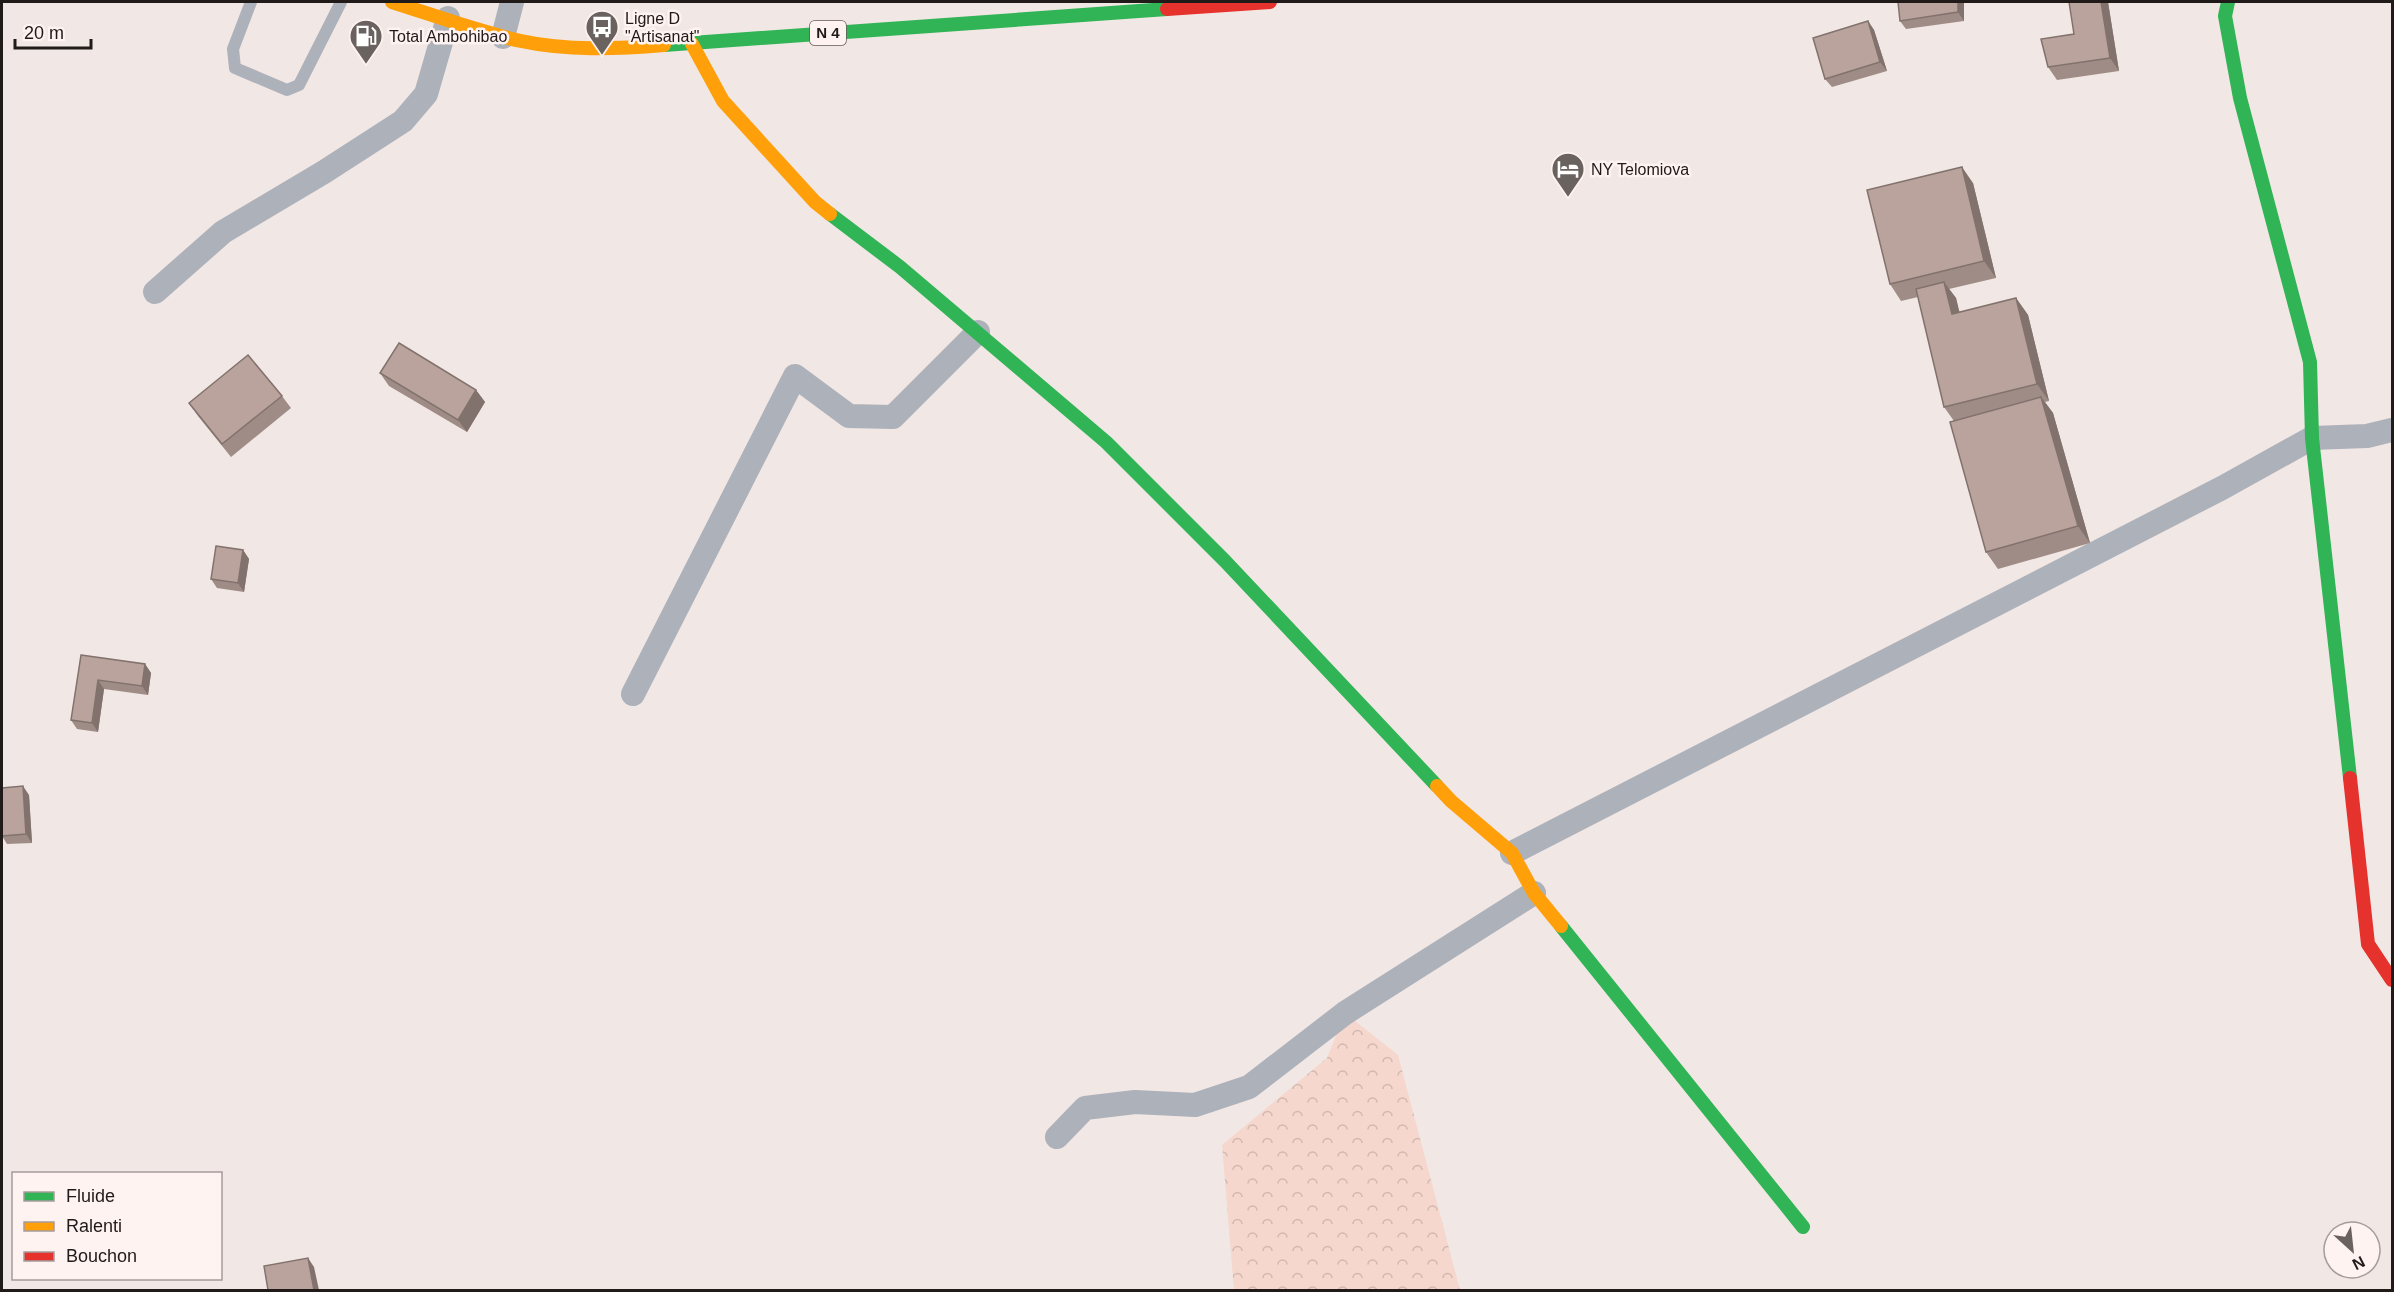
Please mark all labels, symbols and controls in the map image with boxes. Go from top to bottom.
bus stop icon: Ligne D "Artisanat" [584,9,620,56]
place label: Ligne D "Artisanat" [625,10,700,45]
scale bar [15,12,92,50]
fuel station icon: Total Ambohibao [348,18,384,65]
road number: N 4 [810,21,846,45]
text: 20 m [24,23,64,43]
place label: Total Ambohibao [389,28,507,45]
hotel icon: NY Telomiova [1550,151,1586,198]
place label: NY Telomiova [1591,161,1689,178]
legend [12,1172,222,1280]
text: Fluide [66,1186,115,1206]
text: Ralenti [66,1216,122,1236]
north arrow [2322,1220,2382,1280]
text: Bouchon [66,1246,137,1266]
text: N [2350,1253,2368,1273]

